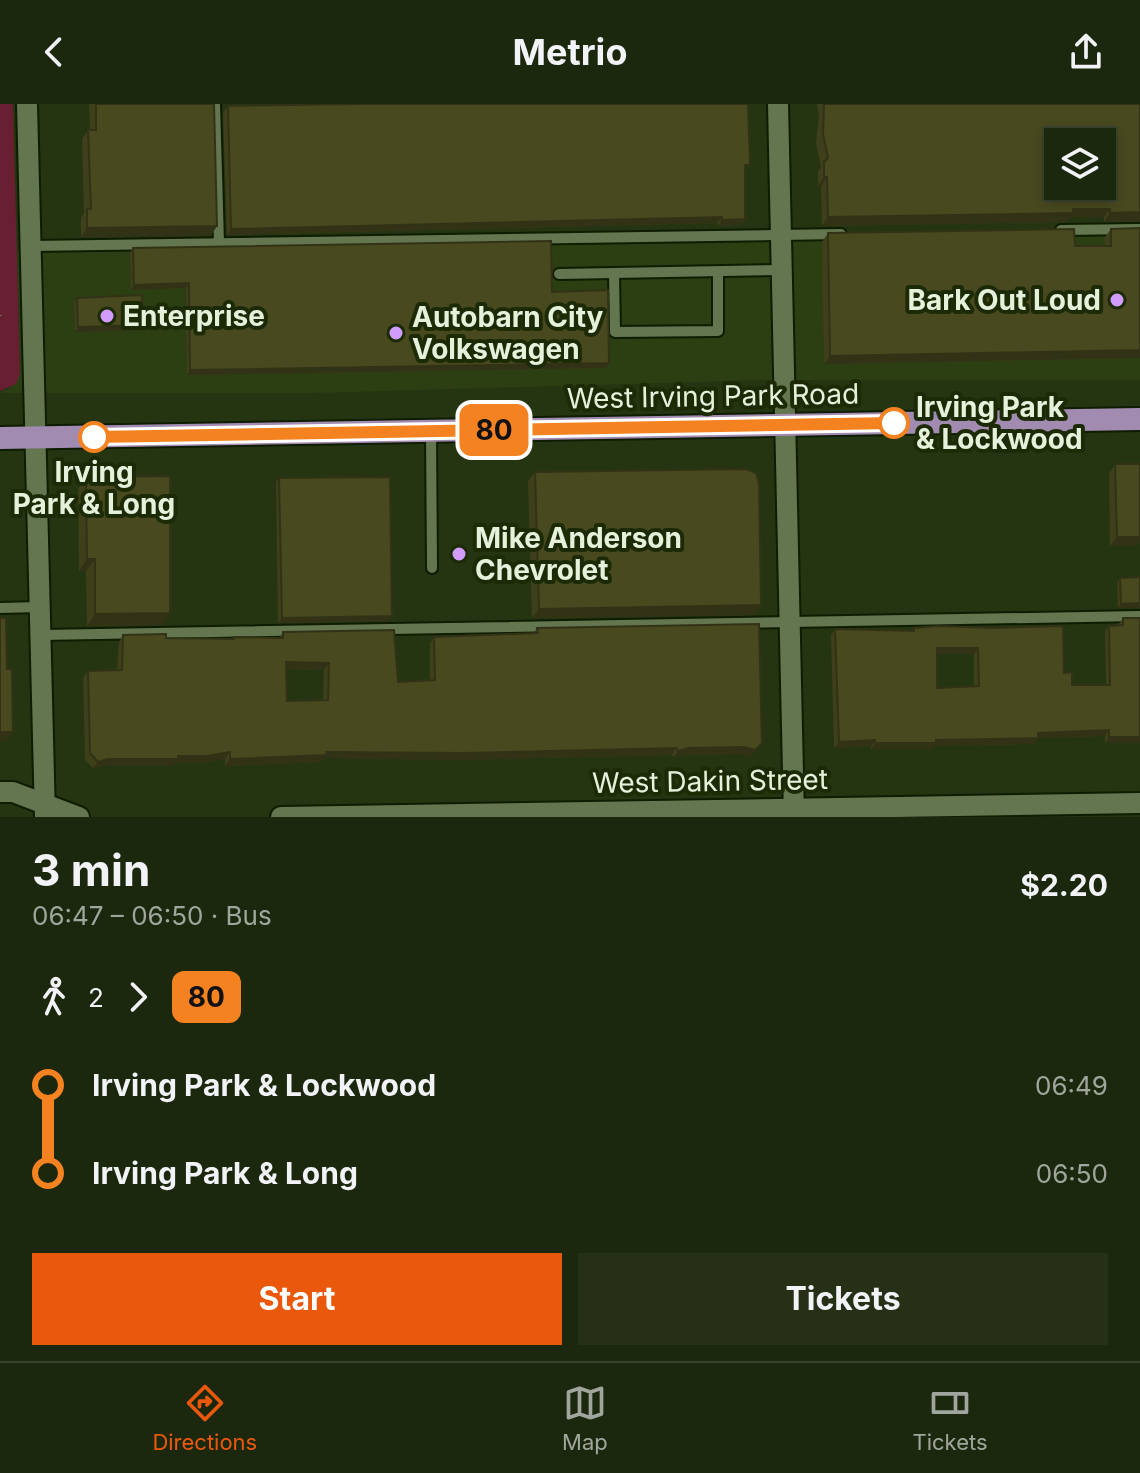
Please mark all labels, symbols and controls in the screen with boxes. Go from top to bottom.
icon: back [32,30,76,74]
text: Metrio [513,30,627,74]
icon: share [1064,30,1108,74]
map controls [1044,128,1116,200]
button: layers [1044,128,1116,200]
place label: Bark Out Loud [908,283,1101,317]
marker: Bark Out Loud [1108,291,1126,309]
place label: Enterprise [123,299,265,333]
place label: Autobarn City Volkswagen [412,300,604,366]
marker: Enterprise [98,307,116,325]
marker: Autobarn City Volkswagen [387,324,405,342]
street label: West Irving Park Road [567,376,859,416]
place label: Irving Park & Lockwood [916,390,1083,456]
line badge: 80 [458,404,530,456]
marker: Irving Park & Lockwood [879,408,909,438]
text: 80 [475,413,513,447]
marker: Irving Park & Long [79,422,109,452]
place label: Irving Park & Long [13,455,175,521]
place label: Mike Anderson Chevrolet [475,521,682,587]
marker: Mike Anderson Chevrolet [450,545,468,563]
street label: West Dakin Street [592,762,828,800]
text: 3 min [32,843,150,897]
text: $2.20 [1020,867,1108,903]
text: 06:47 – 06:50 · Bus [32,900,272,931]
icon: walk [32,975,76,1019]
icon: forward [116,975,160,1019]
text: 80 [188,980,225,1014]
text: 2 [88,982,104,1013]
text: Irving Park & Lockwood [92,1067,436,1103]
text: 06:49 [1035,1070,1108,1101]
text: Irving Park & Long [92,1155,358,1191]
text: 06:50 [1036,1158,1108,1189]
button: Start [32,1253,562,1345]
button: Tickets [578,1253,1108,1345]
tab: Directions [152,1381,257,1455]
tab: Map [562,1381,608,1455]
tab: Tickets [913,1381,988,1455]

